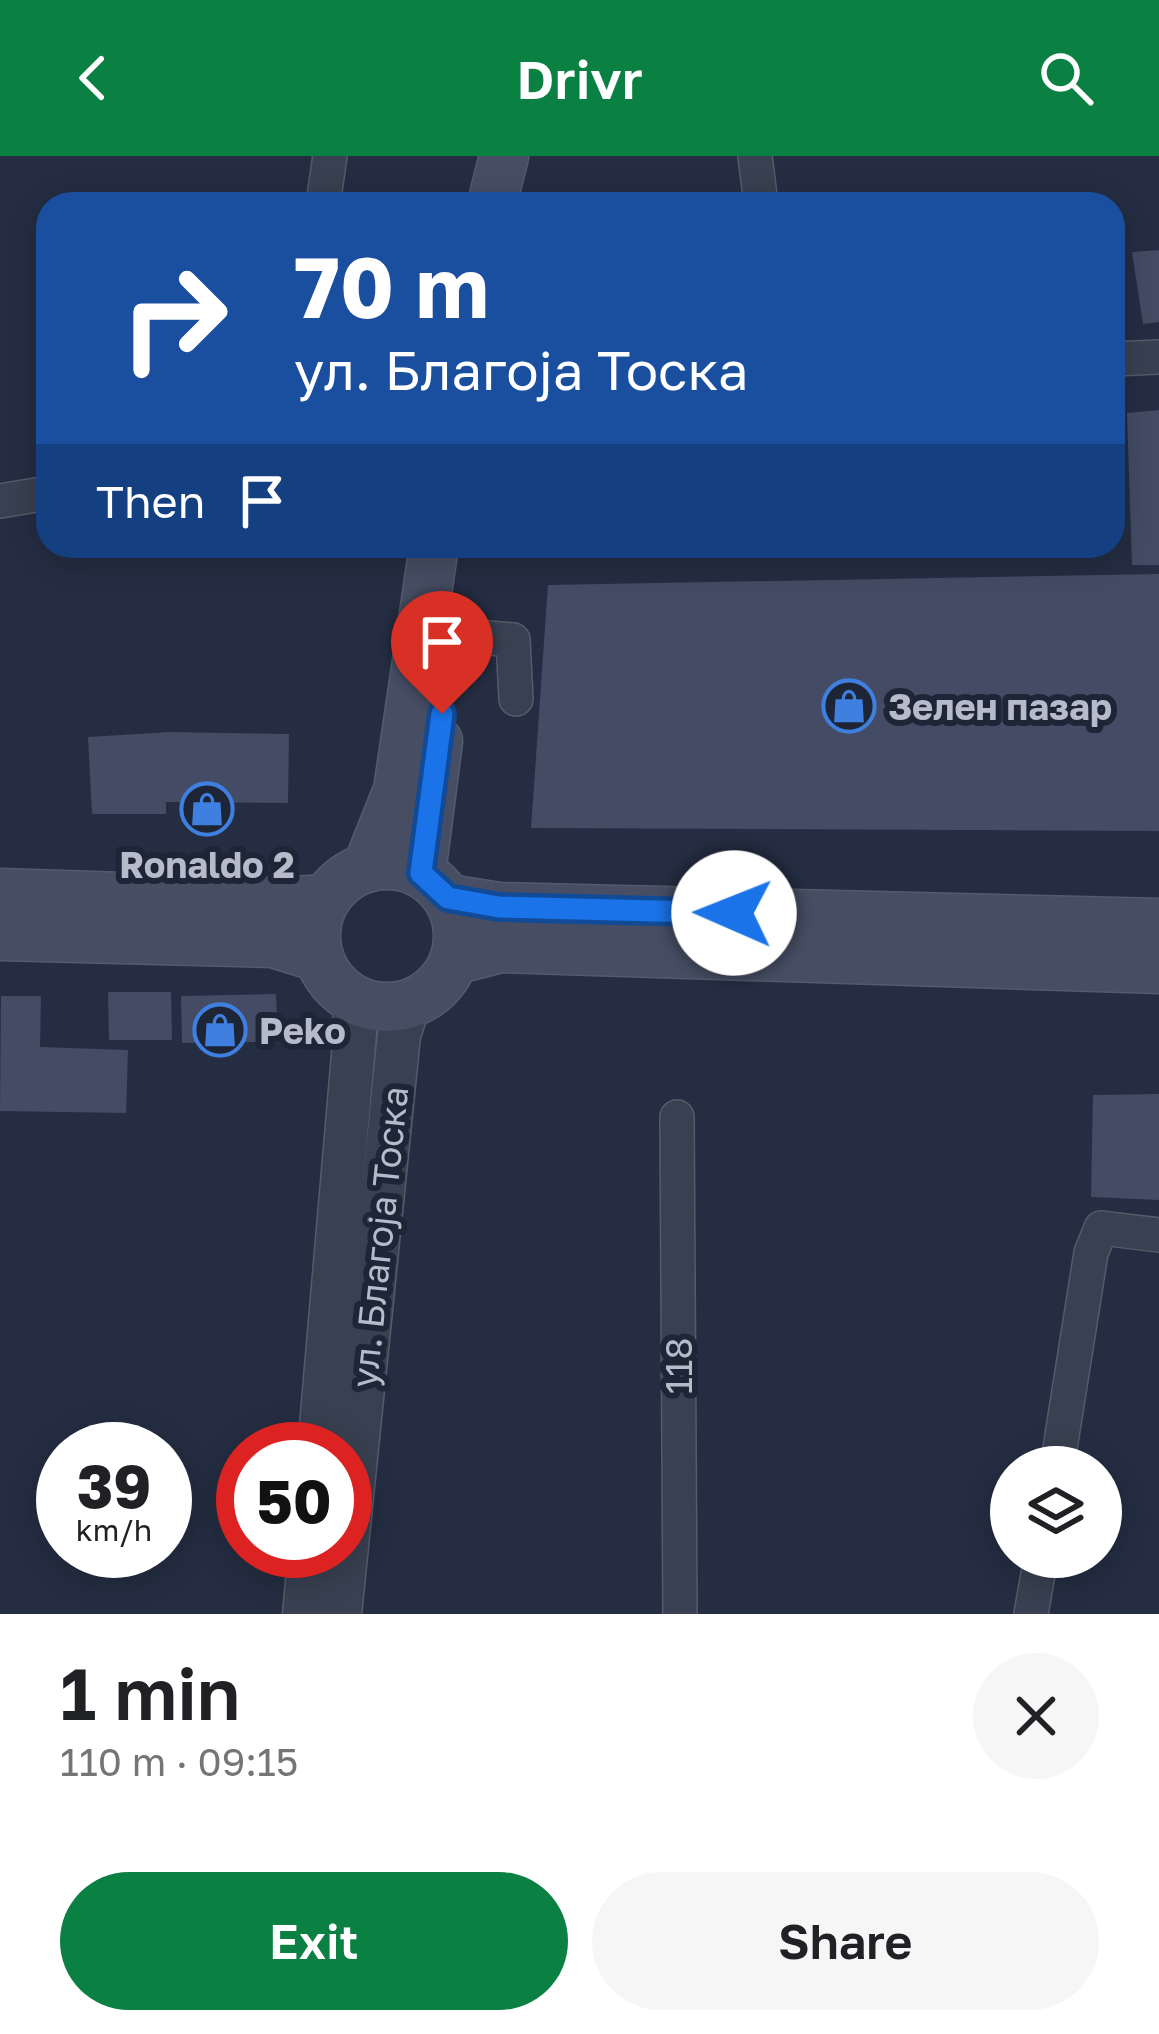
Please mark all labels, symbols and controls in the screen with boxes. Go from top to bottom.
icon: back [60,45,126,111]
icon: search [1033,45,1099,111]
text: Drivr [516,46,643,111]
text: 70 m [294,236,489,336]
icon: right [96,240,252,396]
text: ул. Благоја Тоска [294,337,749,402]
icon: arrive [229,468,295,534]
text: Then [96,474,205,528]
pin [391,591,493,714]
icon: arrive [409,609,475,675]
shop icon: Зелен пазар [821,678,877,734]
place label: Зелен пазар [888,685,1112,728]
shop icon: Ronaldo 2 [179,781,235,837]
place label: Ronaldo 2 [119,843,295,886]
position arrow [671,850,797,976]
shop icon: Peko [192,1002,248,1058]
place label: Peko [259,1009,346,1052]
street label: ул. Благоја Тоска [342,1084,416,1390]
street label: 118 [657,1338,700,1394]
speed limit sign: 50 [216,1422,372,1578]
map controls [990,1446,1122,1578]
button: layers [990,1446,1122,1578]
text: 39 [77,1449,151,1521]
text: km/h [76,1512,152,1548]
text: 1 min [60,1649,240,1736]
button: close [973,1653,1099,1779]
text: 110 m · 09:15 [60,1738,299,1785]
button: Exit [60,1872,568,2010]
button: Share [592,1872,1099,2010]

